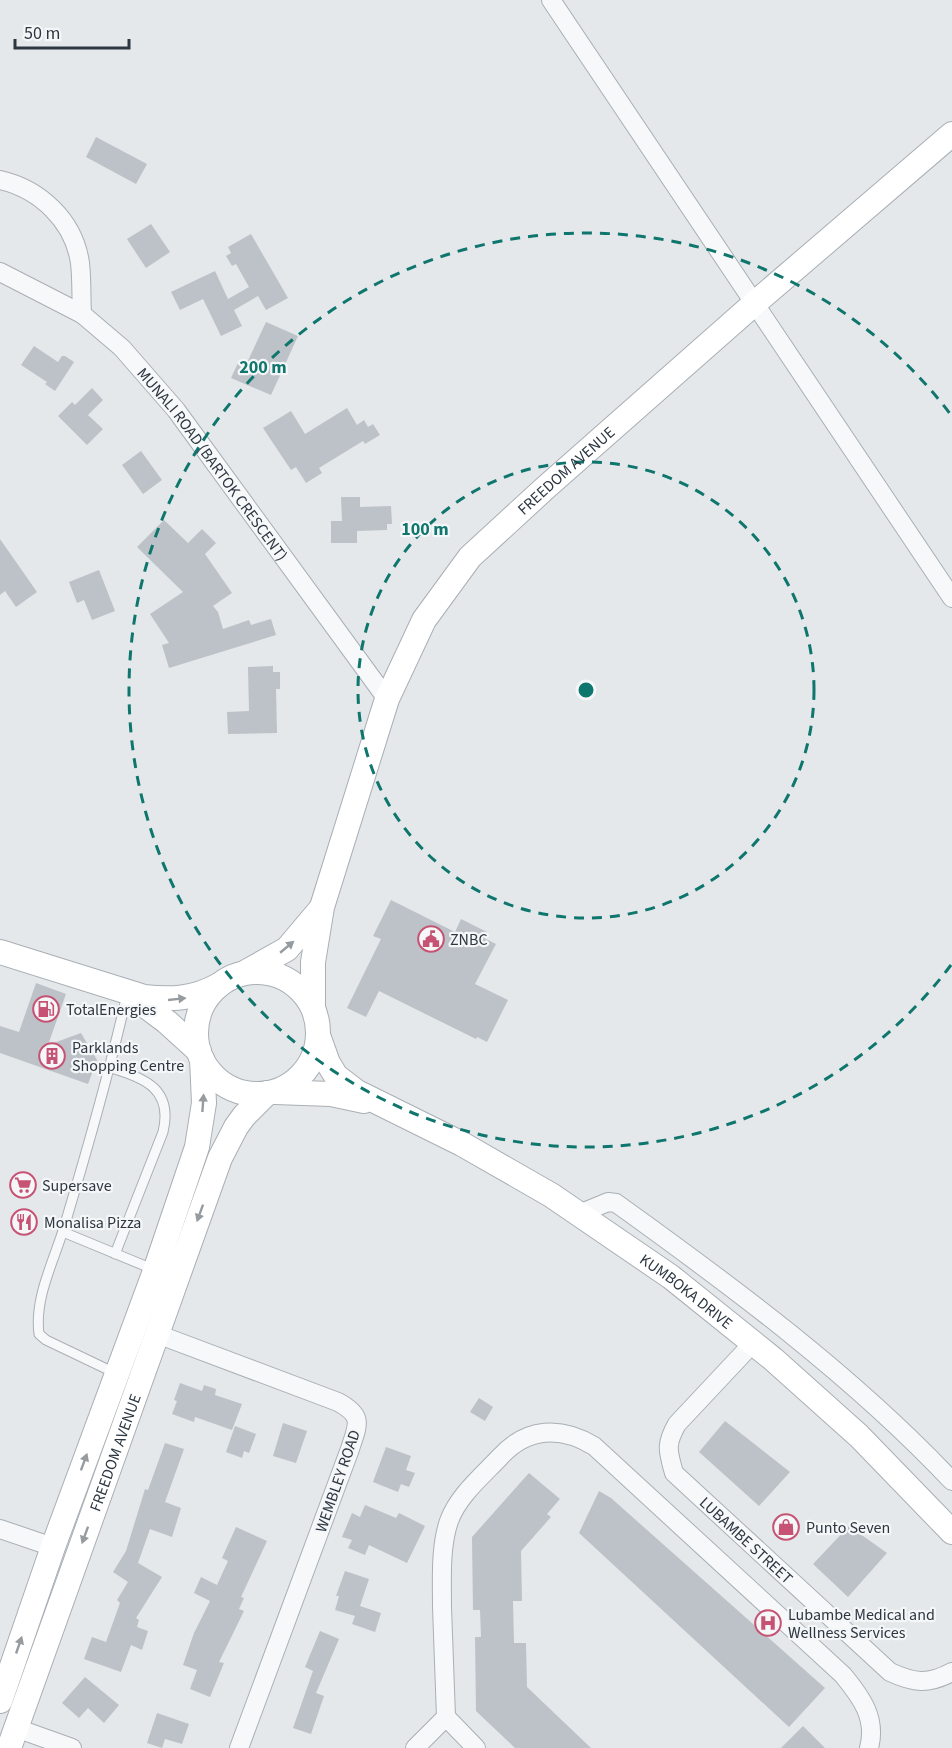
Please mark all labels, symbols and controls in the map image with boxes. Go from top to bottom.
scale bar [15,12,129,50]
text: 50 m [24,21,60,46]
text: 200 m [239,355,287,380]
street label: MUNALI ROAD (BARTOK CRESCENT) [132,363,292,566]
street label: FREEDOM AVENUE [513,422,620,520]
text: 100 m [401,517,449,542]
centre of rings [576,680,596,700]
public building icon: ZNBC [416,924,446,954]
place label: ZNBC [450,929,488,951]
one-way arrow [279,941,295,954]
fuel station icon: TotalEnergies [31,994,61,1024]
one-way arrow [167,994,186,1004]
place label: TotalEnergies [66,999,157,1021]
place label: Parklands Shopping Centre [72,1037,184,1077]
building icon: Parklands Shopping Centre [37,1041,67,1071]
one-way arrow [198,1094,208,1113]
supermarket icon: Supersave [8,1170,38,1200]
place label: Supersave [42,1175,112,1197]
one-way arrow [195,1205,205,1223]
restaurant icon: Monalisa Pizza [9,1207,39,1237]
place label: Monalisa Pizza [44,1212,141,1234]
street label: KUMBOKA DRIVE [635,1249,737,1334]
street label: FREEDOM AVENUE [85,1391,147,1515]
street label: WEMBLEY ROAD [310,1427,366,1536]
one-way arrow [80,1452,90,1470]
street label: LUBAMBE STREET [694,1492,798,1590]
shop icon: Punto Seven [771,1512,801,1542]
place label: Punto Seven [806,1517,890,1539]
one-way arrow [80,1527,90,1545]
place label: Lubambe Medical and Wellness Services [788,1604,935,1644]
hospital icon: Lubambe Medical and Wellness Services [753,1608,783,1638]
one-way arrow [15,1636,24,1654]

